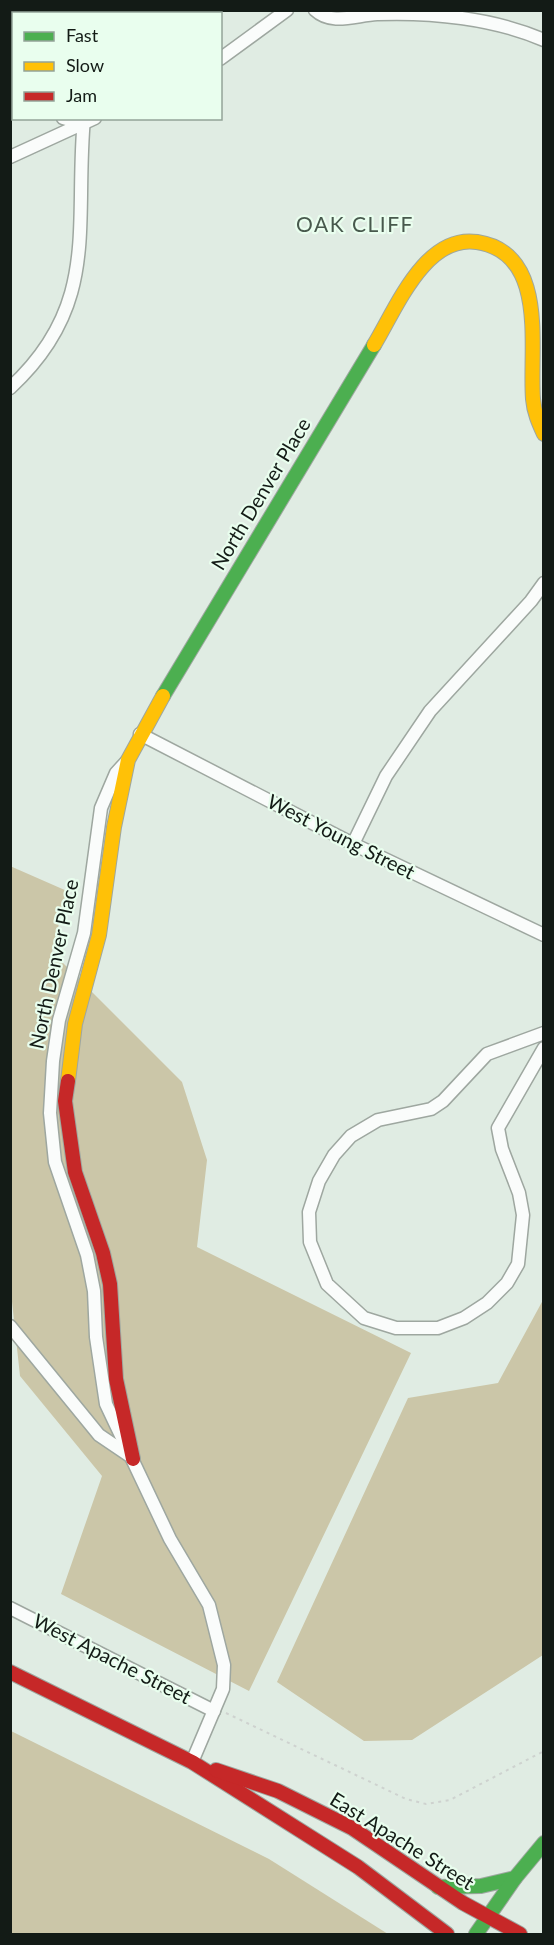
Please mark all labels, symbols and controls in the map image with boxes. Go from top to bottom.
legend [12,12,222,120]
text: Fast [66,24,99,46]
text: Slow [66,54,104,76]
text: Jam [66,84,97,106]
district label: OAK CLIFF [296,211,414,236]
street label: North Denver Place [205,413,315,574]
street label: West Young Street [264,789,419,884]
street label: North Denver Place [23,877,83,1051]
street label: West Apache Street [29,1608,195,1708]
street label: East Apache Street [326,1786,479,1894]

